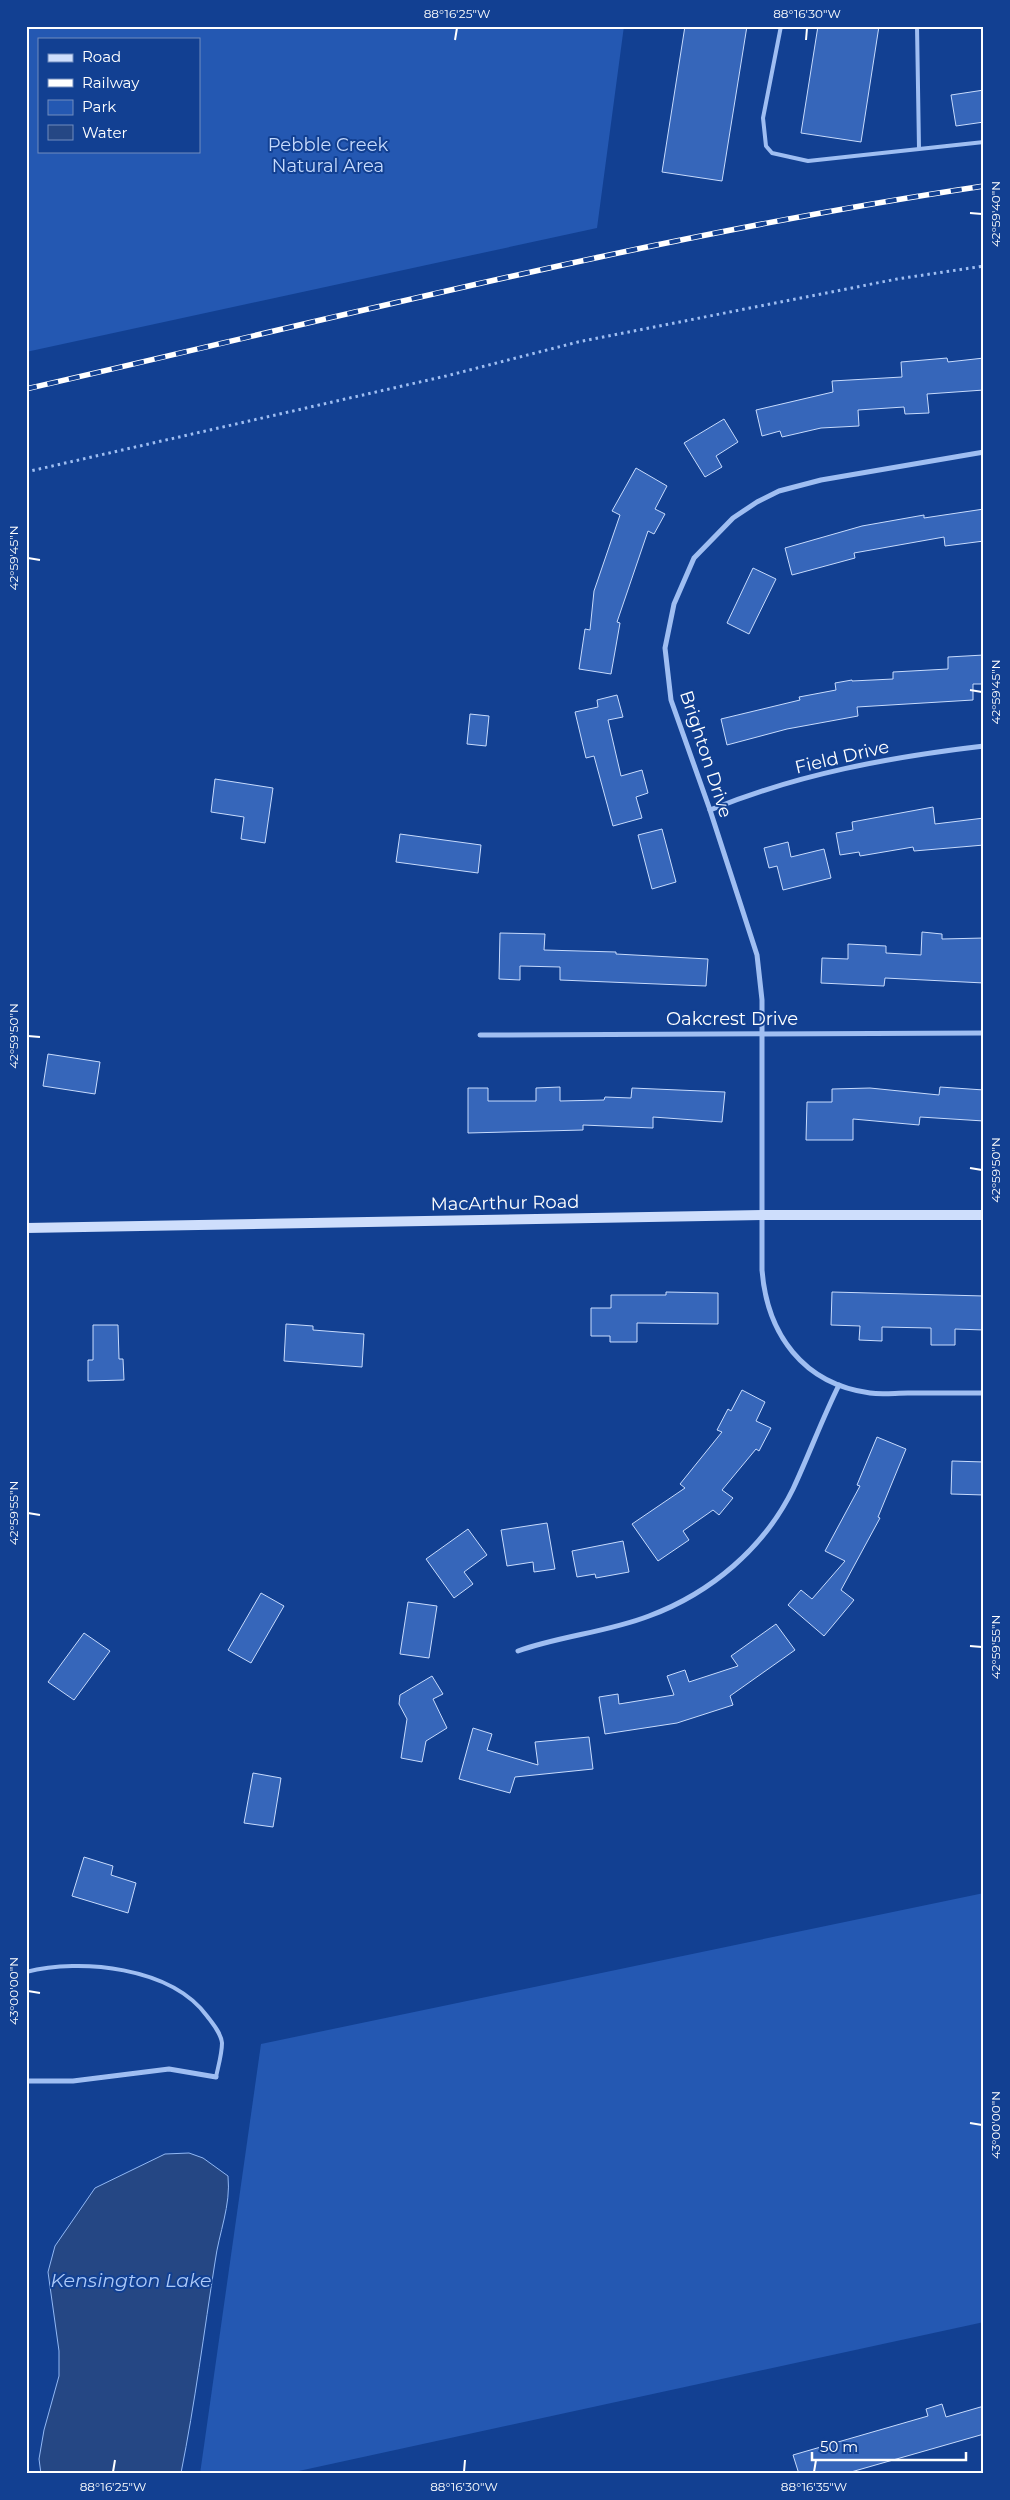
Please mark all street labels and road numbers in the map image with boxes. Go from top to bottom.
street label: Brighton Drive [675,688,737,820]
street label: Field Drive [793,735,891,779]
street label: Oakcrest Drive [666,1008,798,1030]
street label: MacArthur Road [430,1191,580,1215]

